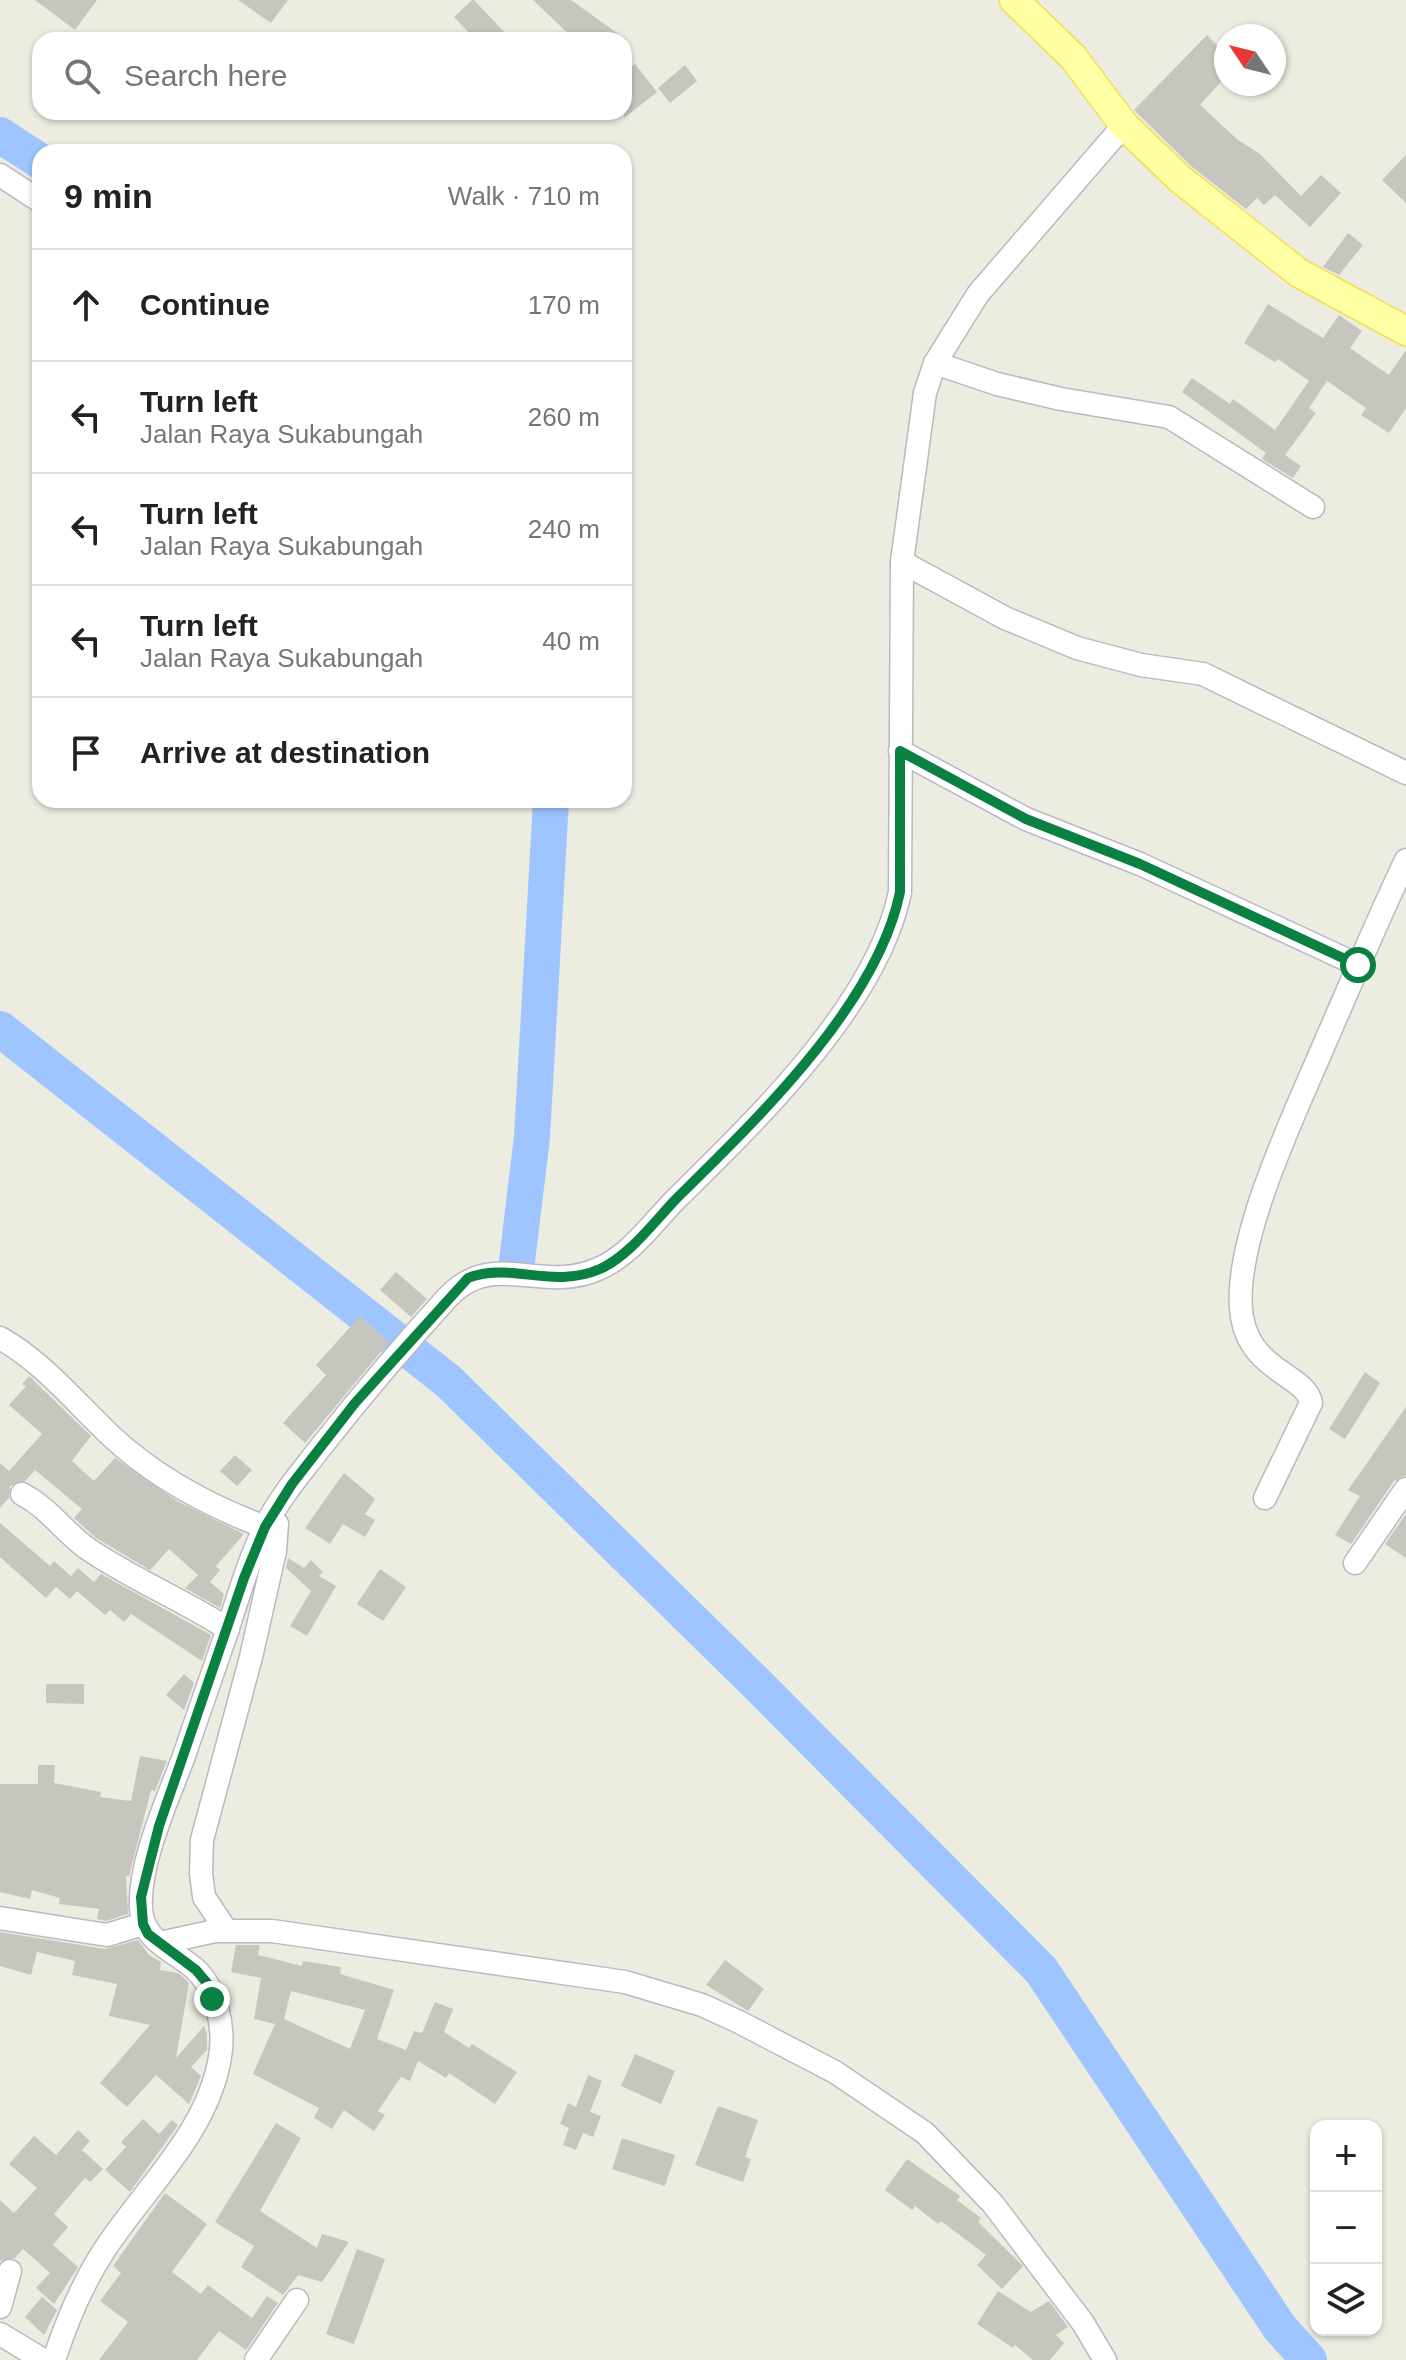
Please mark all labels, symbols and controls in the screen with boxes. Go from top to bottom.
north arrow [1214,24,1286,96]
search box [32,32,632,120]
icon: search [60,54,104,98]
text: Search here [124,59,287,92]
text: 9 min [64,177,153,215]
text: Walk · 710 m [448,181,600,211]
icon: ahead [64,283,108,327]
text: Continue [140,288,270,321]
text: 170 m [528,290,600,320]
text: Turn left [140,385,258,418]
icon: left [64,395,108,439]
text: 260 m [528,402,600,432]
text: Jalan Raya Sukabungah [140,419,423,449]
text: Turn left [140,497,258,530]
icon: left [64,507,108,551]
text: 240 m [528,514,600,544]
text: Jalan Raya Sukabungah [140,531,423,561]
text: Turn left [140,609,258,642]
icon: left [64,619,108,663]
text: 40 m [542,626,600,656]
text: Jalan Raya Sukabungah [140,643,423,673]
icon: arrive [64,731,108,775]
text: Arrive at destination [140,736,430,769]
route start [1340,947,1376,983]
route end [194,1981,230,2017]
map controls [1310,2120,1382,2336]
button: + [1310,2120,1382,2192]
button: − [1310,2192,1382,2264]
button: layers [1310,2264,1382,2336]

